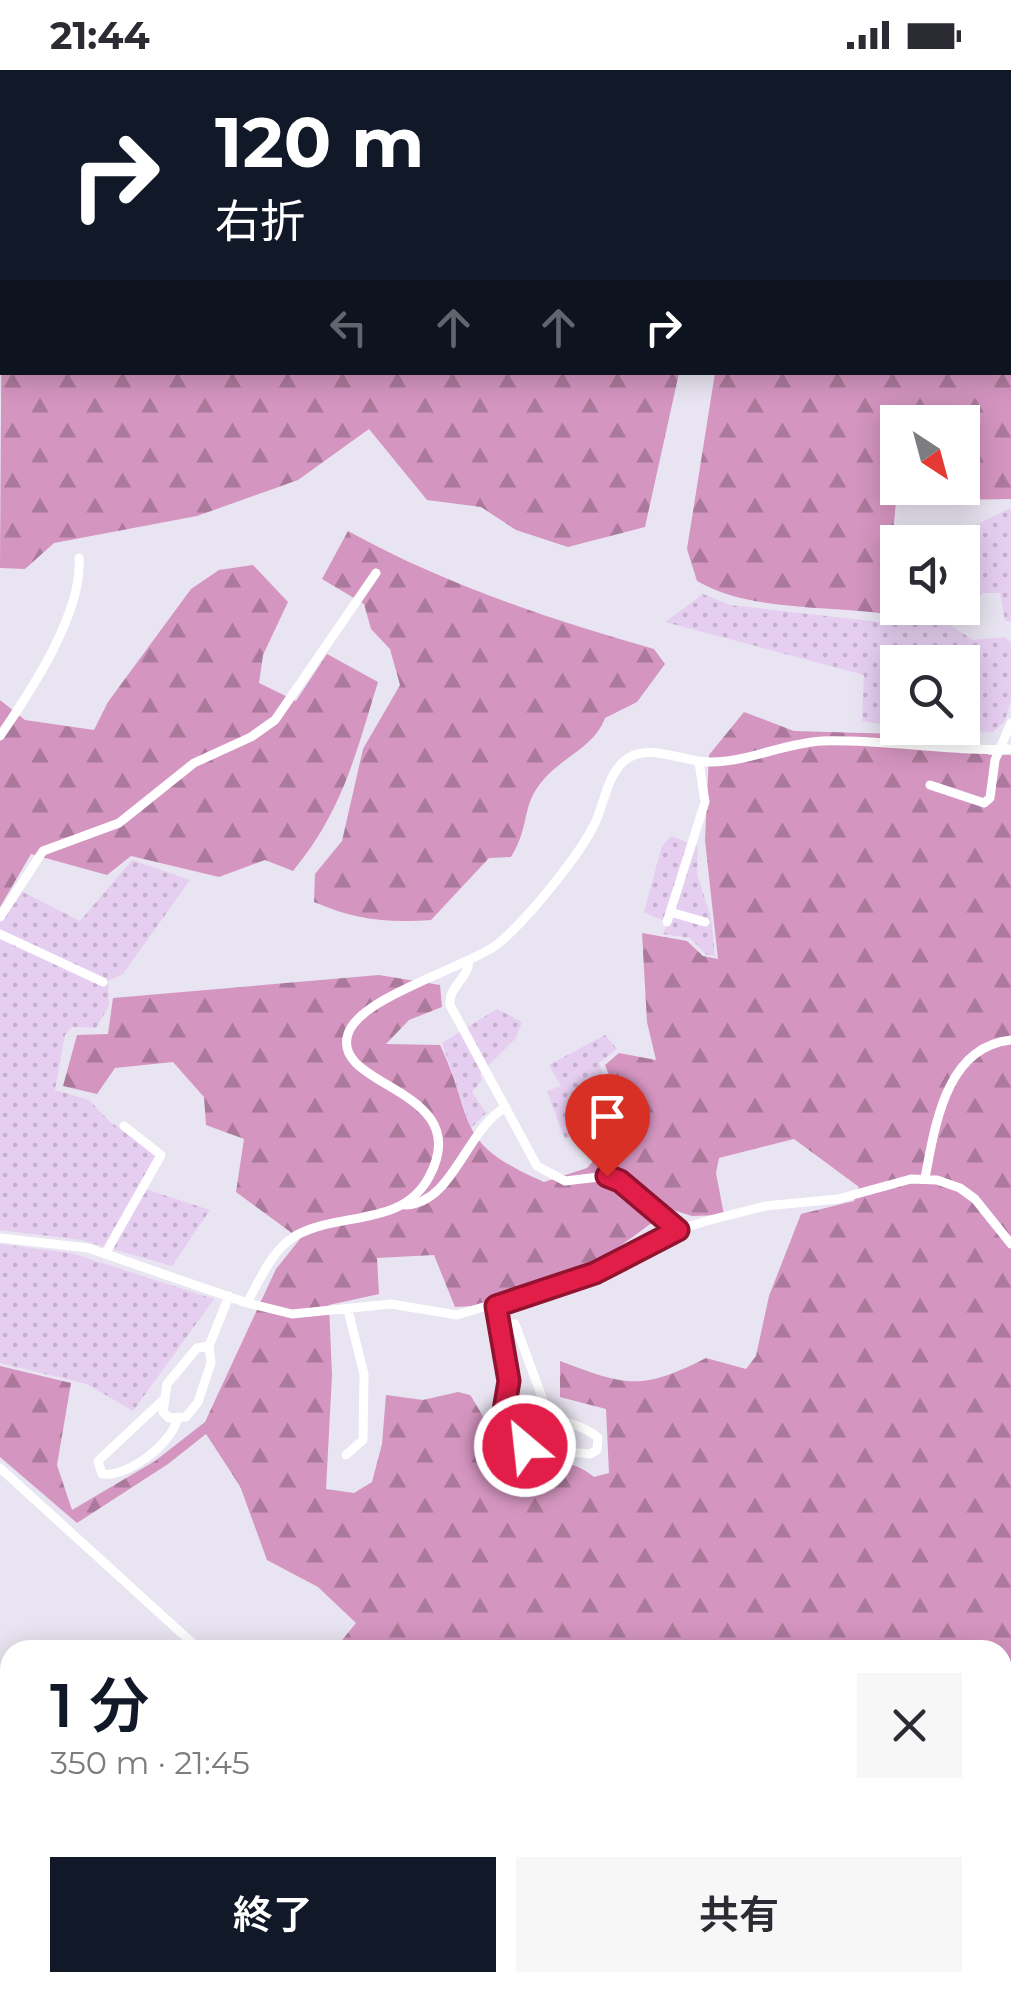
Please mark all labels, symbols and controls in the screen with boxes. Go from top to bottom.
text: 21:44 [50,12,150,59]
text: 120 m [215,99,425,185]
icon: right [50,110,180,240]
text: 右折 [215,193,305,248]
icon: left [321,300,376,355]
icon: ahead [426,300,481,355]
icon: ahead [531,300,586,355]
icon: right [636,300,691,355]
north arrow [880,405,980,505]
map controls [880,405,980,745]
button: sound [880,525,980,625]
button: search [880,645,980,745]
pin [565,1074,650,1177]
icon: arrive [580,1089,635,1144]
position arrow [473,1394,577,1498]
text: 1 分 [50,1669,149,1742]
button: close [857,1673,962,1778]
text: 350 m · 21:45 [50,1743,250,1782]
button: 終了 [50,1857,496,1972]
button: 共有 [516,1857,962,1972]

